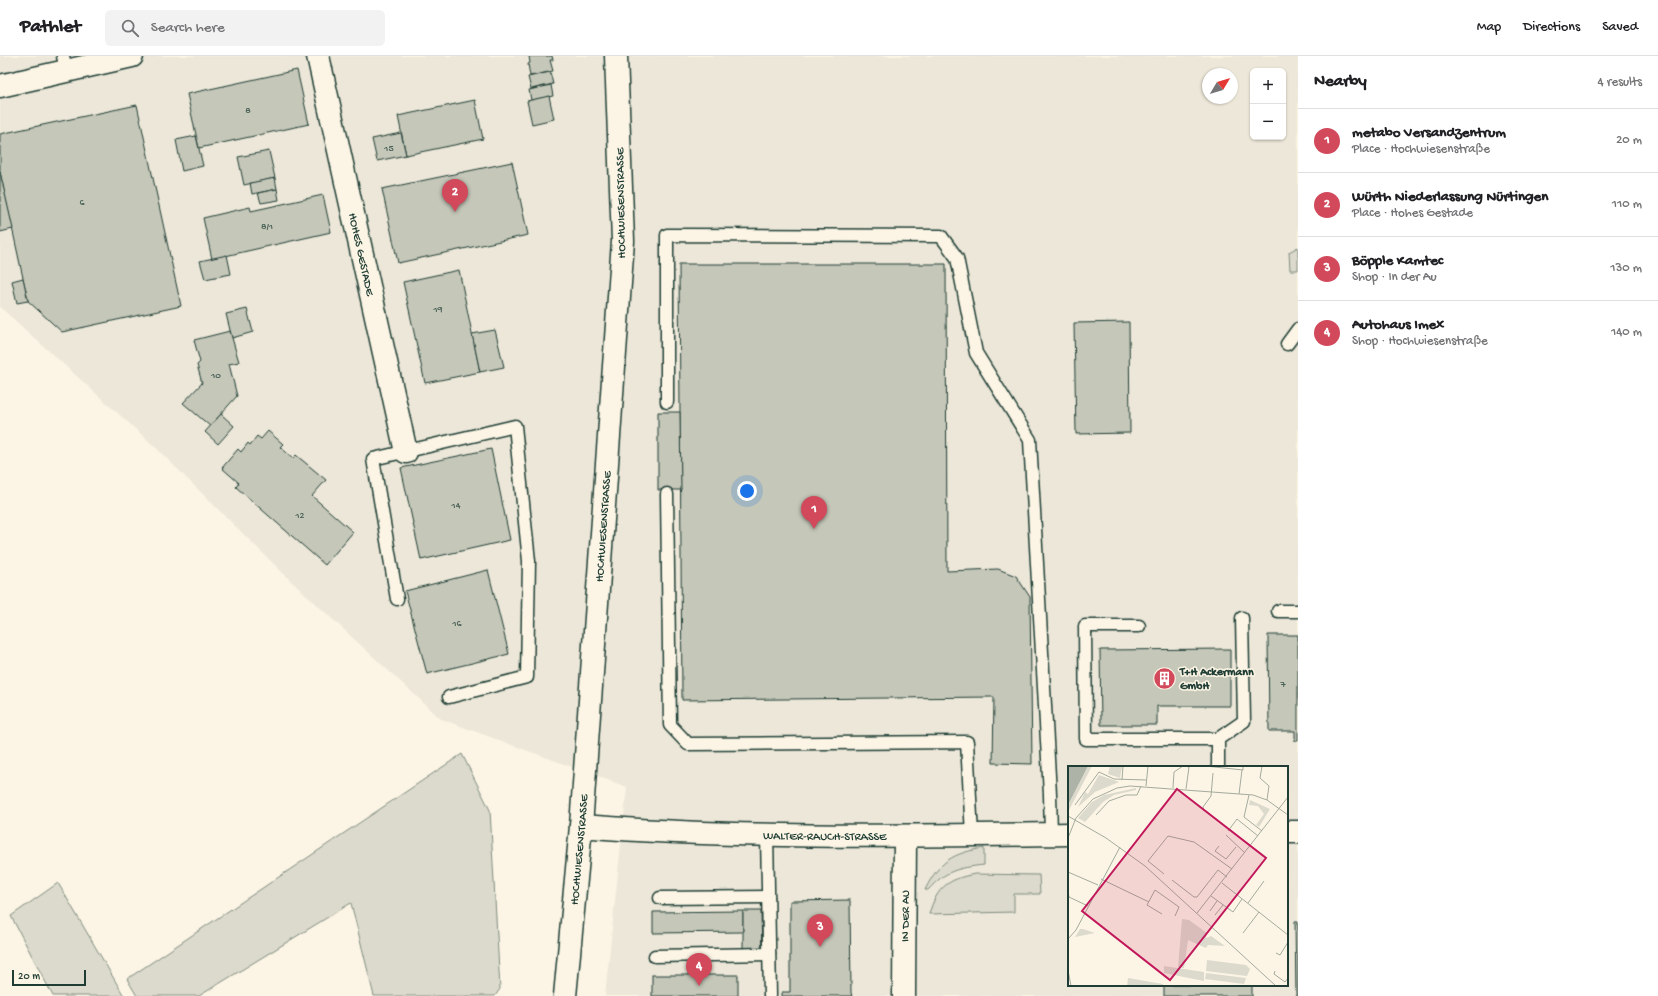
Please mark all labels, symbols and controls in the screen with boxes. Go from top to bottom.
search box [105,10,385,46]
text: Pathlet [20,16,81,39]
icon: search [119,17,141,39]
text: Search here [151,19,225,37]
text: Map [1477,19,1501,36]
text: Directions [1523,19,1580,36]
text: Saved [1602,19,1638,36]
north arrow [1202,68,1238,104]
map controls [1250,68,1286,140]
button: + [1250,68,1286,104]
text: Nearby [1314,72,1367,92]
text: 4 results [1598,75,1642,90]
button: − [1250,104,1286,140]
house number: 8 [245,105,251,117]
text: metabo Versandzentrum [1352,124,1506,142]
text: 1 [1324,133,1330,148]
text: 20 m [1616,133,1642,148]
text: Place · Hochwiesenstraße [1352,142,1490,157]
house number: 15 [383,143,394,155]
street label: HOCHWIESENSTRASSE [614,147,630,259]
pin: 2 [442,179,468,212]
text: Würth Niederlassung Nürtingen [1352,188,1548,206]
house number: 6 [79,197,85,209]
text: 2 [1324,197,1330,212]
text: 110 m [1612,197,1642,212]
text: Place · Hohes Gestade [1352,206,1473,221]
street label: HOHES GESTADE [344,212,376,298]
house number: 8/1 [261,221,273,233]
text: Böpple Kamtec [1352,252,1443,270]
text: 3 [1324,261,1330,276]
text: 130 m [1610,261,1642,276]
text: Shop · In der Au [1352,270,1437,285]
house number: 19 [432,304,443,316]
text: Autohaus Imex [1352,316,1444,334]
text: 4 [1324,325,1330,340]
text: 140 m [1611,325,1642,340]
text: Shop · Hochwiesenstraße [1352,334,1488,349]
house number: 10 [210,370,221,382]
street label: HOCHWIESENSTRASSE [594,470,615,583]
your location [737,481,757,501]
pin: 1 [801,496,827,529]
house number: 14 [451,500,461,512]
house number: 12 [295,510,305,522]
house number: 16 [451,618,462,630]
building icon: T+H Ackermann GmbH [1152,665,1178,691]
place label: T+H Ackermann GmbH [1179,666,1254,694]
house number: 7 [1279,679,1286,691]
inset map [1068,766,1288,986]
street label: HOCHWIESENSTRASSE [569,793,592,906]
street label: WALTER-RAUCH-STRASSE [763,830,887,845]
street label: IN DER AU [899,890,914,942]
pin: 3 [807,914,833,947]
pin: 4 [686,953,712,986]
scale bar [12,968,86,987]
text: 20 m [18,971,40,983]

